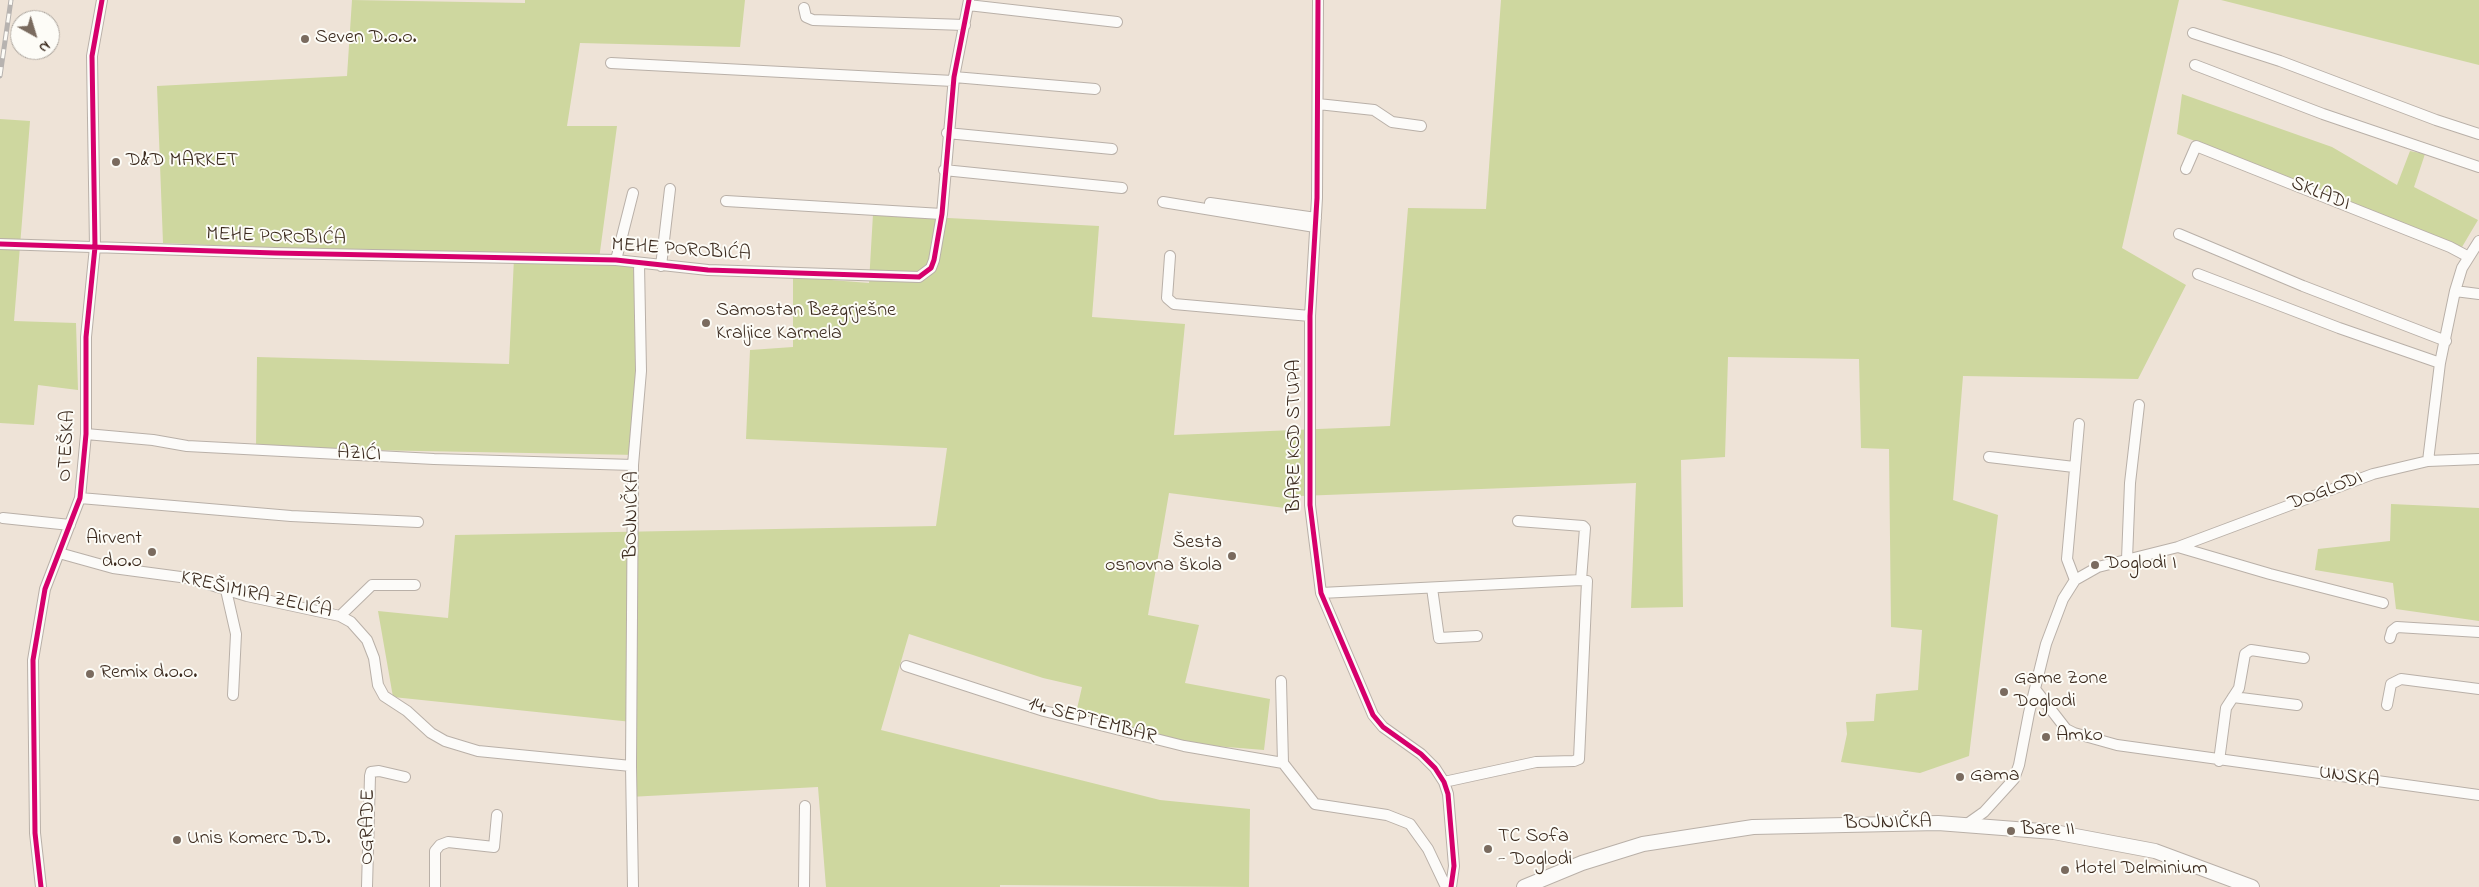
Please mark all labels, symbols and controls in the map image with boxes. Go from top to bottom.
north arrow [10,10,60,60]
place label: Seven D.o.o. [315,27,417,51]
marker: Seven D.o.o. [299,33,311,45]
text: N [34,35,54,57]
place label: D&D MARKET [126,150,238,174]
marker: D&D MARKET [110,156,122,168]
street label: SKLADI [2287,172,2353,218]
street label: MEHE POROBIĆA [206,224,346,252]
street label: MEHE POROBIĆA [610,234,752,268]
place label: Samostan Bezgrješne Kraljice Karmela [716,300,896,347]
marker: Samostan Bezgrješne Kraljice Karmela [700,317,712,329]
street label: BARE KOD STUPA [1284,359,1308,513]
street label: OTEŠKA [54,410,82,482]
street label: AZIĆI [336,442,382,468]
street label: DOGLODI [2286,467,2366,517]
street label: BOJNIČKA [620,471,646,559]
place label: Airvent d.o.o [86,528,142,575]
place label: Šesta osnovna škola [1105,532,1222,579]
marker: Airvent d.o.o [146,546,158,558]
marker: Šesta osnovna škola [1226,550,1238,562]
place label: Doglodi I [2105,553,2177,577]
marker: Doglodi I [2089,559,2101,571]
street label: KREŠIMIRA ZELIĆA [178,567,334,625]
place label: Remix d.o.o. [100,662,197,686]
marker: Remix d.o.o. [84,668,96,680]
place label: Game Zone Doglodi [2014,668,2107,715]
marker: Game Zone Doglodi [1998,686,2010,698]
street label: 14. SEPTEMBAR [1025,693,1159,751]
place label: Amko [2056,725,2103,749]
marker: Amko [2040,731,2052,743]
street label: UNSKA [2317,762,2381,794]
place label: Gama [1970,765,2020,789]
marker: Gama [1954,771,1966,783]
street label: OGRADE [356,789,382,865]
street label: BOJNIČKA [1844,811,1932,837]
place label: Bare II [2021,819,2075,843]
marker: Bare II [2005,825,2017,837]
place label: TC Sofa - Doglodi [1498,826,1572,873]
place label: Unis Komerc D.D. [187,828,330,852]
marker: Unis Komerc D.D. [171,834,183,846]
marker: TC Sofa - Doglodi [1482,843,1494,855]
place label: Hotel Delminium [2075,858,2208,882]
marker: Hotel Delminium [2059,864,2071,876]

